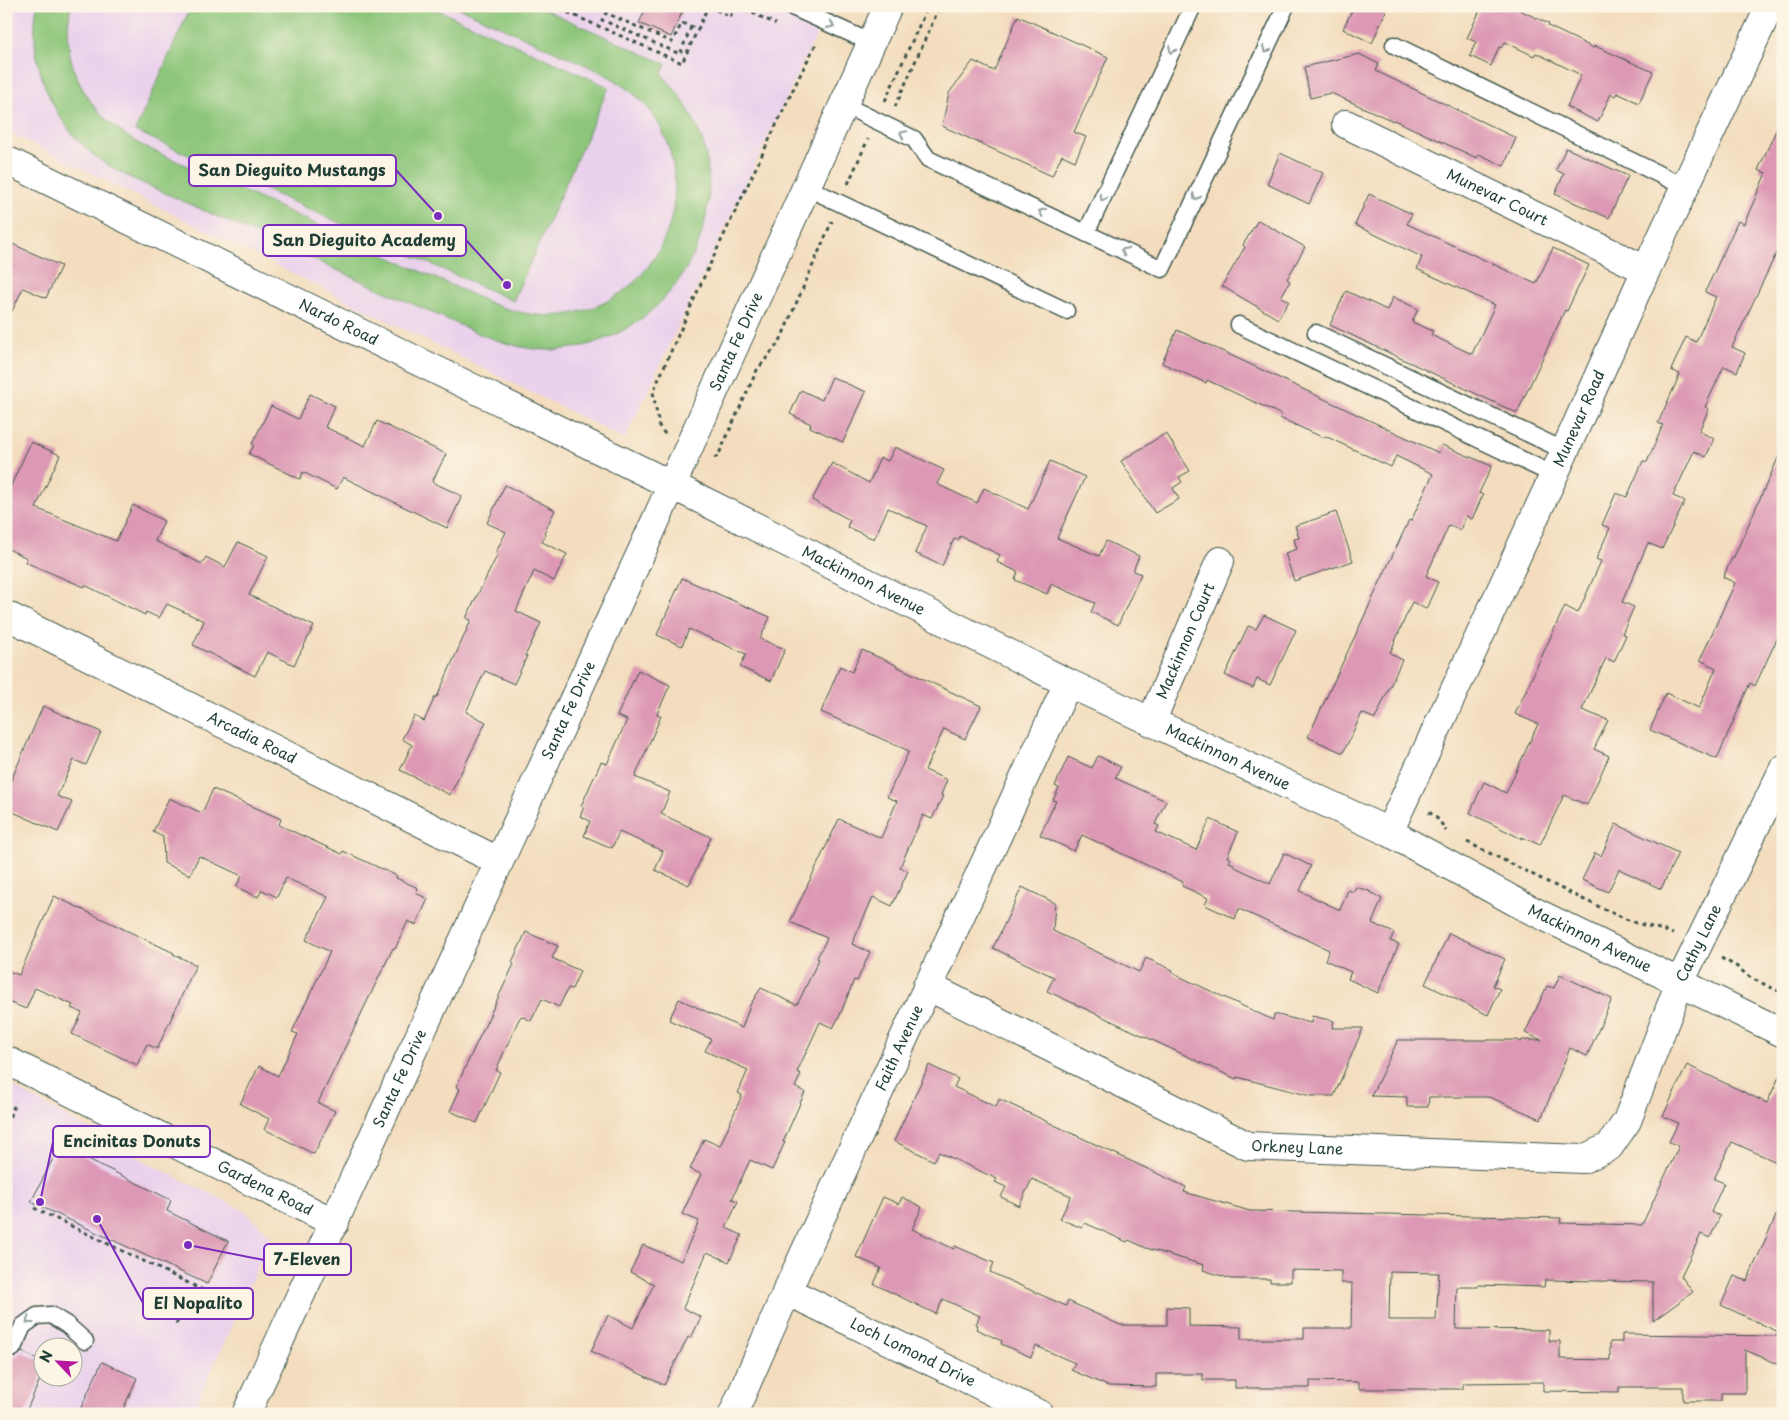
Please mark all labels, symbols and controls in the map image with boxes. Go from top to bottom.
one-way arrow [826,18,835,29]
one-way arrow [1168,45,1178,54]
one-way arrow [1261,45,1272,54]
one-way arrow [899,130,908,140]
callout: San Dieguito Mustangs [189,155,396,186]
text: San Dieguito Mustangs [198,157,386,181]
street label: Munevar Court [1443,162,1552,231]
one-way arrow [1192,192,1202,201]
one-way arrow [1099,193,1109,202]
one-way arrow [1038,208,1047,219]
callout: San Dieguito Academy [263,225,466,256]
text: San Dieguito Academy [272,227,456,251]
one-way arrow [1120,247,1129,257]
street label: Santa Fe Drive [703,288,767,394]
street label: Nardo Road [295,292,383,350]
street label: Munevar Road [1546,366,1610,470]
street label: Mackinnon Avenue [798,539,930,620]
street label: Mackinnon Court [1149,579,1219,702]
street label: Santa Fe Drive [535,657,600,763]
street label: Arcadia Road [204,705,301,769]
street label: Mackinnon Avenue [1162,717,1295,795]
street label: Mackinnon Avenue [1525,897,1656,977]
street label: Cathy Lane [1669,900,1726,985]
street label: Faith Avenue [868,1001,928,1094]
street label: Santa Fe Drive [366,1025,431,1131]
callout: Encinitas Donuts [53,1126,210,1157]
text: Encinitas Donuts [63,1128,201,1152]
street label: Orkney Lane [1251,1133,1344,1160]
street label: Gardena Road [214,1153,318,1220]
callout: 7-Eleven [264,1244,351,1275]
text: 7-Eleven [273,1246,341,1270]
callout: El Nopalito [143,1288,253,1319]
text: El Nopalito [154,1290,242,1314]
street label: Loch Lomond Drive [847,1311,980,1392]
one-way arrow [26,1315,35,1325]
north arrow [32,1338,82,1388]
text: N [34,1347,58,1366]

